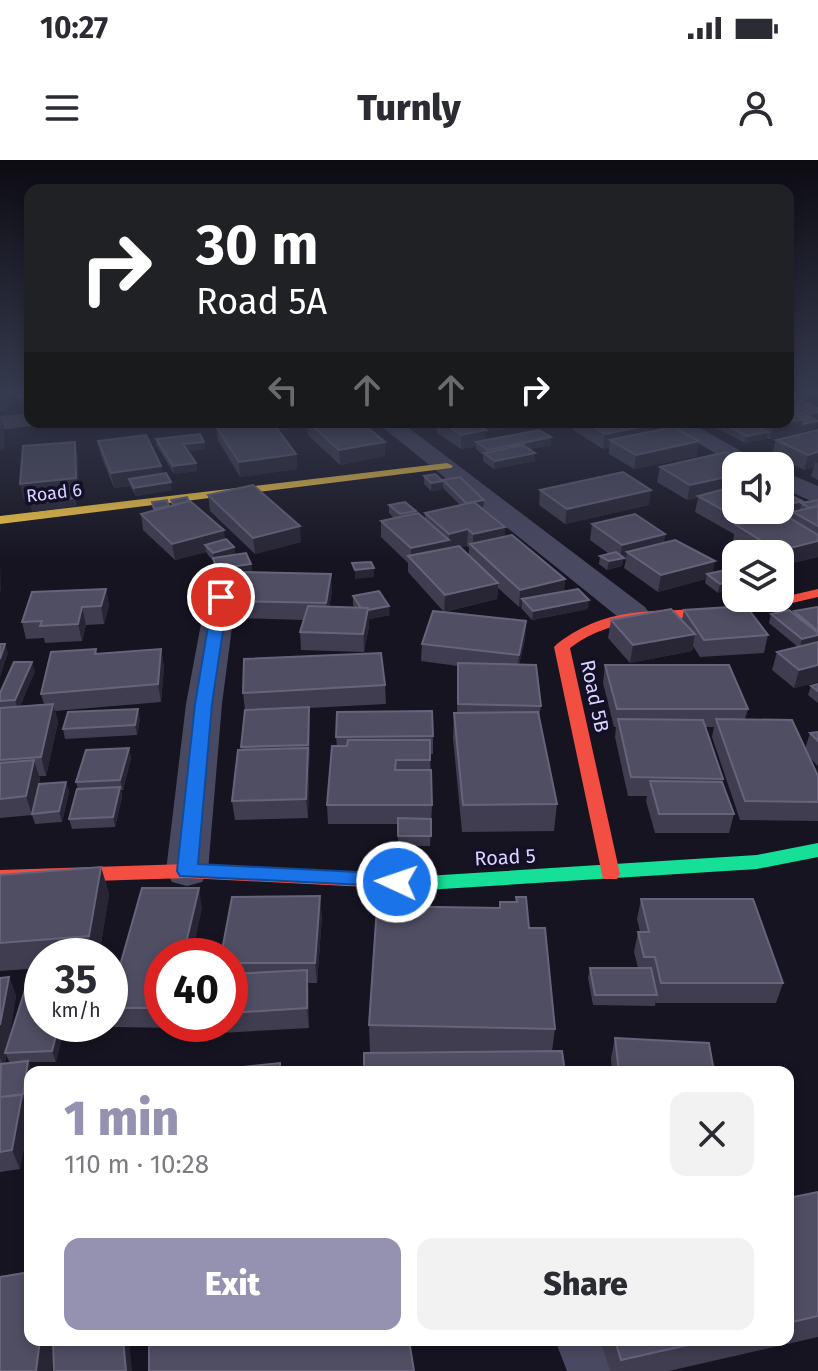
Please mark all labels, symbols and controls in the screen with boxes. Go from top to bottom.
text: 10:27 [40,10,108,46]
icon: menu [40,86,84,130]
text: Turnly [357,86,461,130]
icon: person [734,86,778,130]
text: 30 m [196,212,318,279]
icon: right [64,216,168,320]
text: Road 5A [196,280,327,324]
icon: left [261,368,305,412]
icon: ahead [345,368,389,412]
icon: ahead [429,368,473,412]
icon: right [513,368,557,412]
map controls [722,452,794,612]
button: sound [722,452,794,524]
street label: Road 6 [25,479,83,507]
button: layers [722,540,794,612]
pin [187,563,255,631]
icon: arrive [199,575,243,619]
street label: Road 5B [576,658,614,734]
position arrow [355,840,439,924]
street label: Road 5 [474,843,536,871]
speed limit sign: 40 [144,938,248,1042]
text: 35 [55,956,97,1004]
text: km/h [51,998,101,1022]
text: 1 min [64,1090,179,1148]
button: close [670,1092,754,1176]
text: 110 m · 10:28 [64,1149,209,1180]
button: Exit [64,1238,401,1330]
button: Share [417,1238,754,1330]

